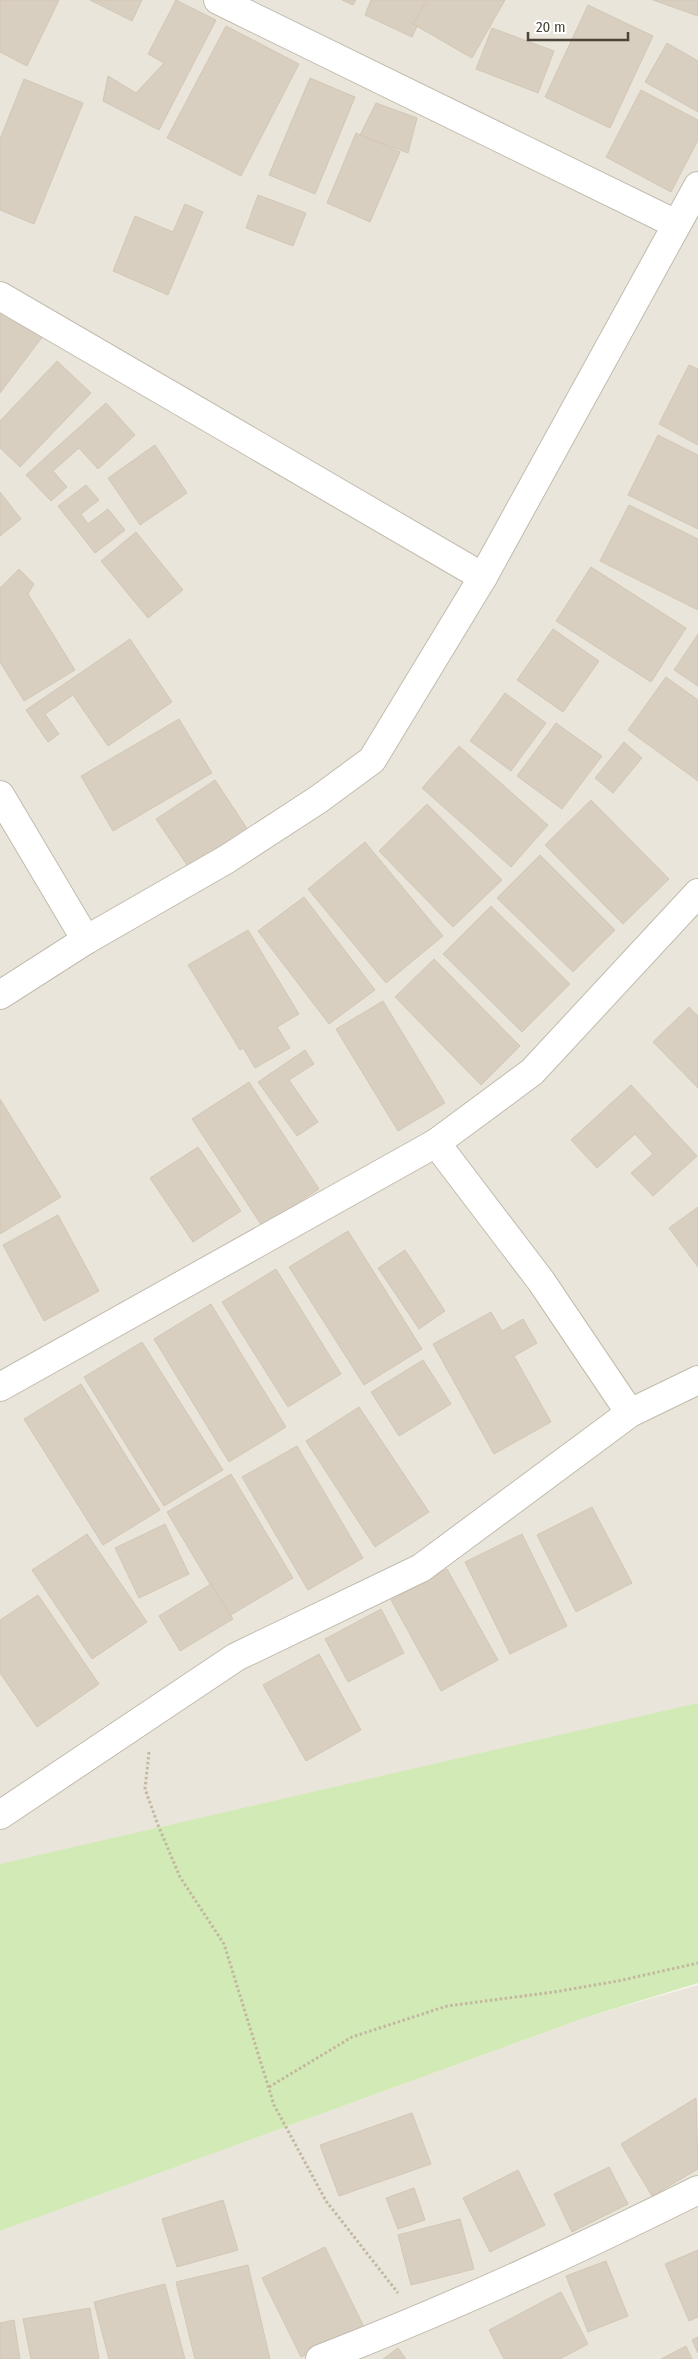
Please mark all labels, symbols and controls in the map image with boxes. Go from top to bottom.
scale bar [528,10,628,42]
text: 20 m [536,18,566,36]

